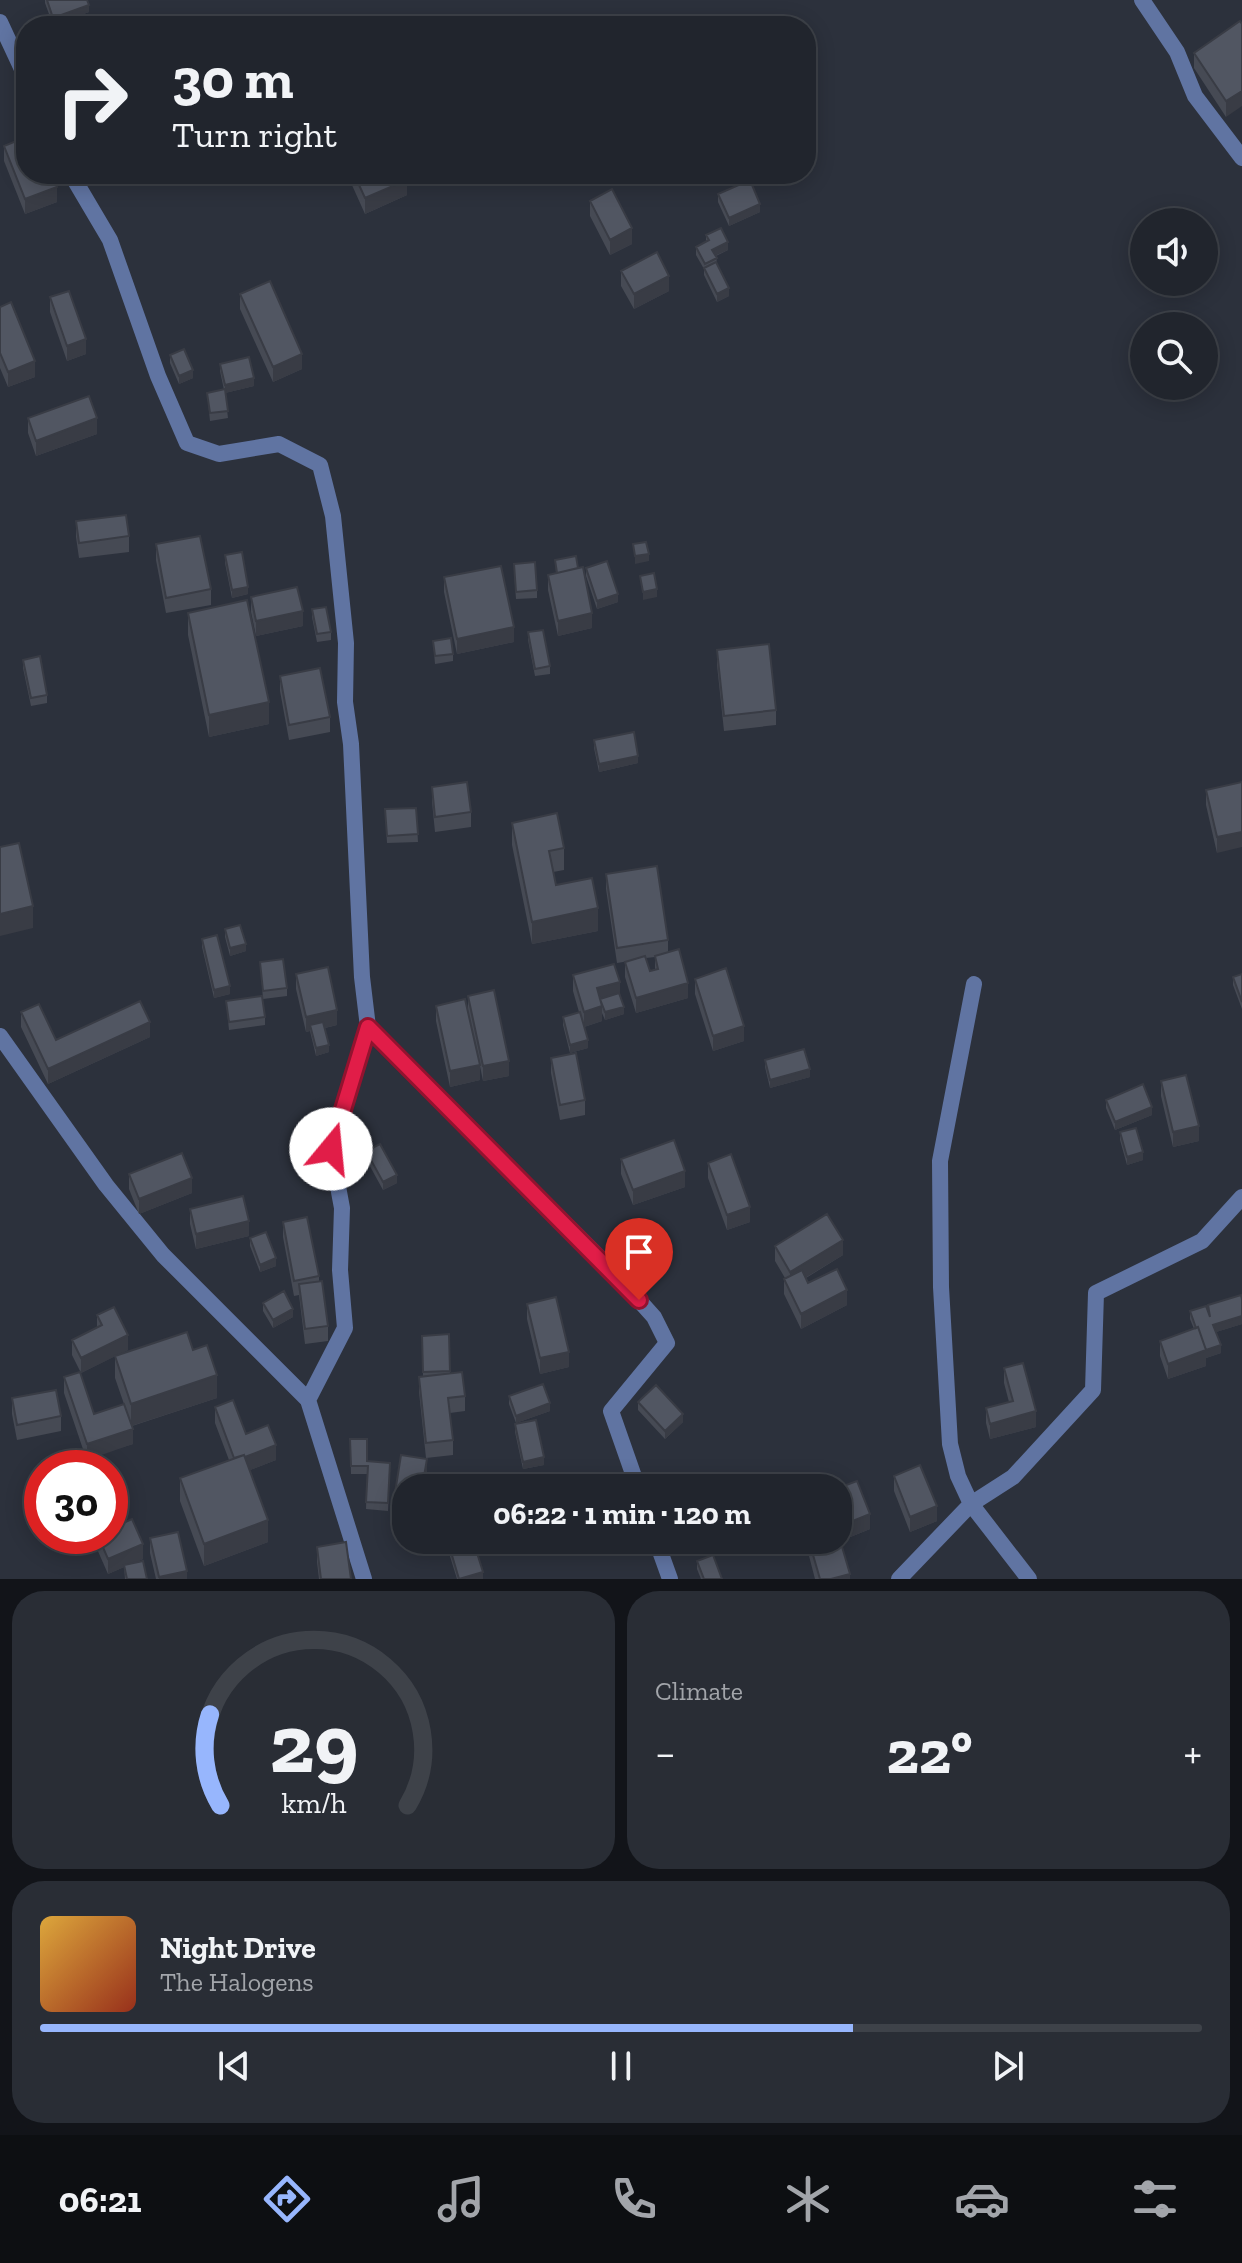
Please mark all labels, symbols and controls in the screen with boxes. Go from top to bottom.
text: 30 m [172,45,294,112]
icon: right [40,48,144,152]
text: Turn right [172,113,337,156]
map controls [1130,208,1218,400]
button: sound [1130,208,1218,296]
button: search [1130,312,1218,400]
position arrow [289,1107,373,1191]
pin [605,1218,673,1300]
icon: arrive [617,1230,661,1274]
speed limit sign: 30 [24,1450,128,1554]
text: 06:22 · 1 min · 120 m [493,1496,751,1532]
text: Climate [655,1675,743,1707]
text: 29 [269,1693,358,1793]
text: 22° [886,1716,973,1788]
text: − [655,1726,676,1779]
text: + [1183,1726,1202,1779]
text: km/h [281,1786,346,1820]
text: Night Drive [160,1930,316,1966]
text: The Halogens [160,1966,314,1998]
icon: previous [212,2044,256,2088]
icon: pause [599,2044,643,2088]
icon: next [986,2044,1030,2088]
icon: directions [259,2171,315,2227]
icon: music [433,2171,489,2227]
icon: phone [606,2171,662,2227]
icon: climate [780,2171,836,2227]
icon: car [954,2171,1010,2227]
icon: filters [1127,2171,1183,2227]
text: 06:21 [59,2178,142,2221]

